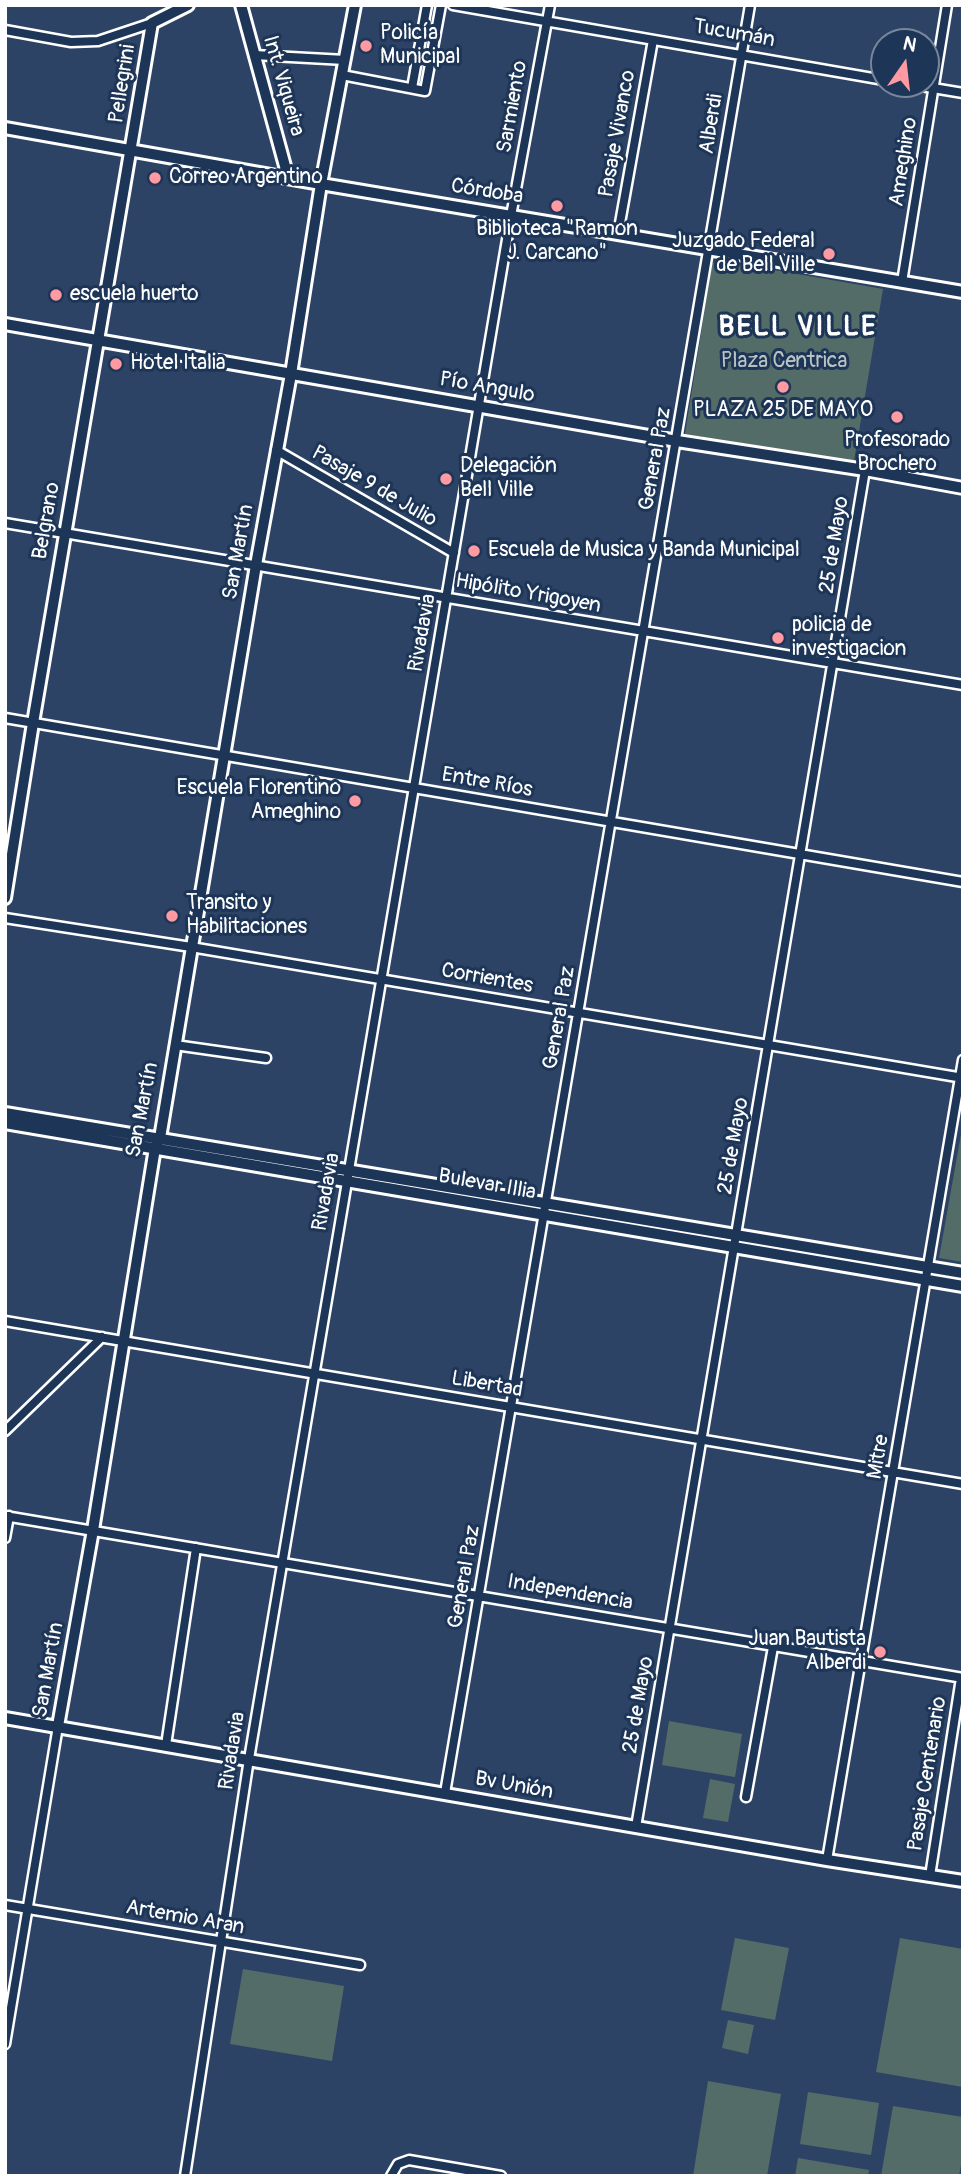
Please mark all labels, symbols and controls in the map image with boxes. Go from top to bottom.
street label: Tucumán [691,14,777,54]
place label: Policía Municipal [380,21,460,71]
north arrow [870,28,940,98]
text: N [900,31,919,58]
street label: Int. Viqueira [257,33,309,139]
marker: Policía Municipal [358,38,374,54]
street label: Pellegrini [104,43,142,125]
street label: Sarmiento [492,59,534,155]
street label: Pasaje Vivanco [594,68,642,200]
street label: Alberdi [695,92,729,156]
street label: Ameghino [885,116,923,208]
place label: Correo Argentino [169,165,323,191]
marker: Correo Argentino [147,170,163,186]
street label: Córdoba [449,174,525,210]
marker: Biblioteca "Ramon J. Carcano" [549,198,565,214]
place label: Biblioteca "Ramon J. Carcano" [476,217,638,267]
place label: Juzgado Federal de Bell Ville [672,229,815,279]
marker: Juzgado Federal de Bell Ville [821,246,837,262]
place label: escuela huerto [70,282,199,308]
marker: escuela huerto [48,287,64,303]
district label: BELL VILLE [720,311,876,345]
park label: Plaza Centrica [721,349,847,375]
place label: Hotel Italia [130,351,226,377]
marker: Hotel Italia [108,356,124,372]
street label: Pío Angulo [437,367,537,409]
marker: PLAZA 25 DE MAYO [775,379,791,395]
place label: PLAZA 25 DE MAYO [693,398,873,424]
street label: General Paz [635,405,677,513]
marker: Profesorado Brochero [889,409,905,425]
place label: Profesorado Brochero [844,428,950,478]
street label: Pasaje 9 de Julio [307,441,441,533]
place label: Delegación Bell Ville [460,454,557,504]
marker: Delegación Bell Ville [438,471,454,487]
street label: Belgrano [28,480,66,562]
street label: 25 de Mayo [815,495,855,595]
street label: San Martín [218,502,260,602]
place label: Escuela de Musica y Banda Municipal [488,538,800,564]
marker: Escuela de Musica y Banda Municipal [466,543,482,559]
street label: Hipólito Yrigoyen [453,569,603,619]
street label: Rivadavia [404,592,442,674]
place label: policia de investigacion [792,613,906,663]
marker: policia de investigacion [770,630,786,646]
street label: Entre Ríos [440,763,534,803]
place label: Escuela Florentino Ameghino [177,776,341,826]
marker: Escuela Florentino Ameghino [347,793,363,809]
place label: Transito y Habilitaciones [186,891,307,941]
marker: Transito y Habilitaciones [164,908,180,924]
street label: Corrientes [439,959,535,999]
street label: General Paz [539,964,581,1072]
street label: San Martín [121,1060,165,1160]
street label: 25 de Mayo [713,1095,755,1197]
street label: Rivadavia [308,1151,346,1233]
street label: Bulevar Illia [436,1164,538,1206]
street label: Libertad [449,1366,525,1404]
street label: Mitre [863,1433,895,1481]
street label: General Paz [444,1523,486,1631]
street label: Independencia [505,1570,635,1616]
street label: San Martín [28,1620,70,1720]
place label: Juan Bautista Alberdi [748,1627,866,1677]
marker: Juan Bautista Alberdi [872,1644,888,1660]
street label: 25 de Mayo [618,1654,660,1756]
street label: Pasaje Centenario [903,1695,953,1853]
street label: Rivadavia [214,1710,252,1792]
street label: Bv Unión [473,1767,555,1805]
street label: Artemio Aran [124,1895,246,1941]

